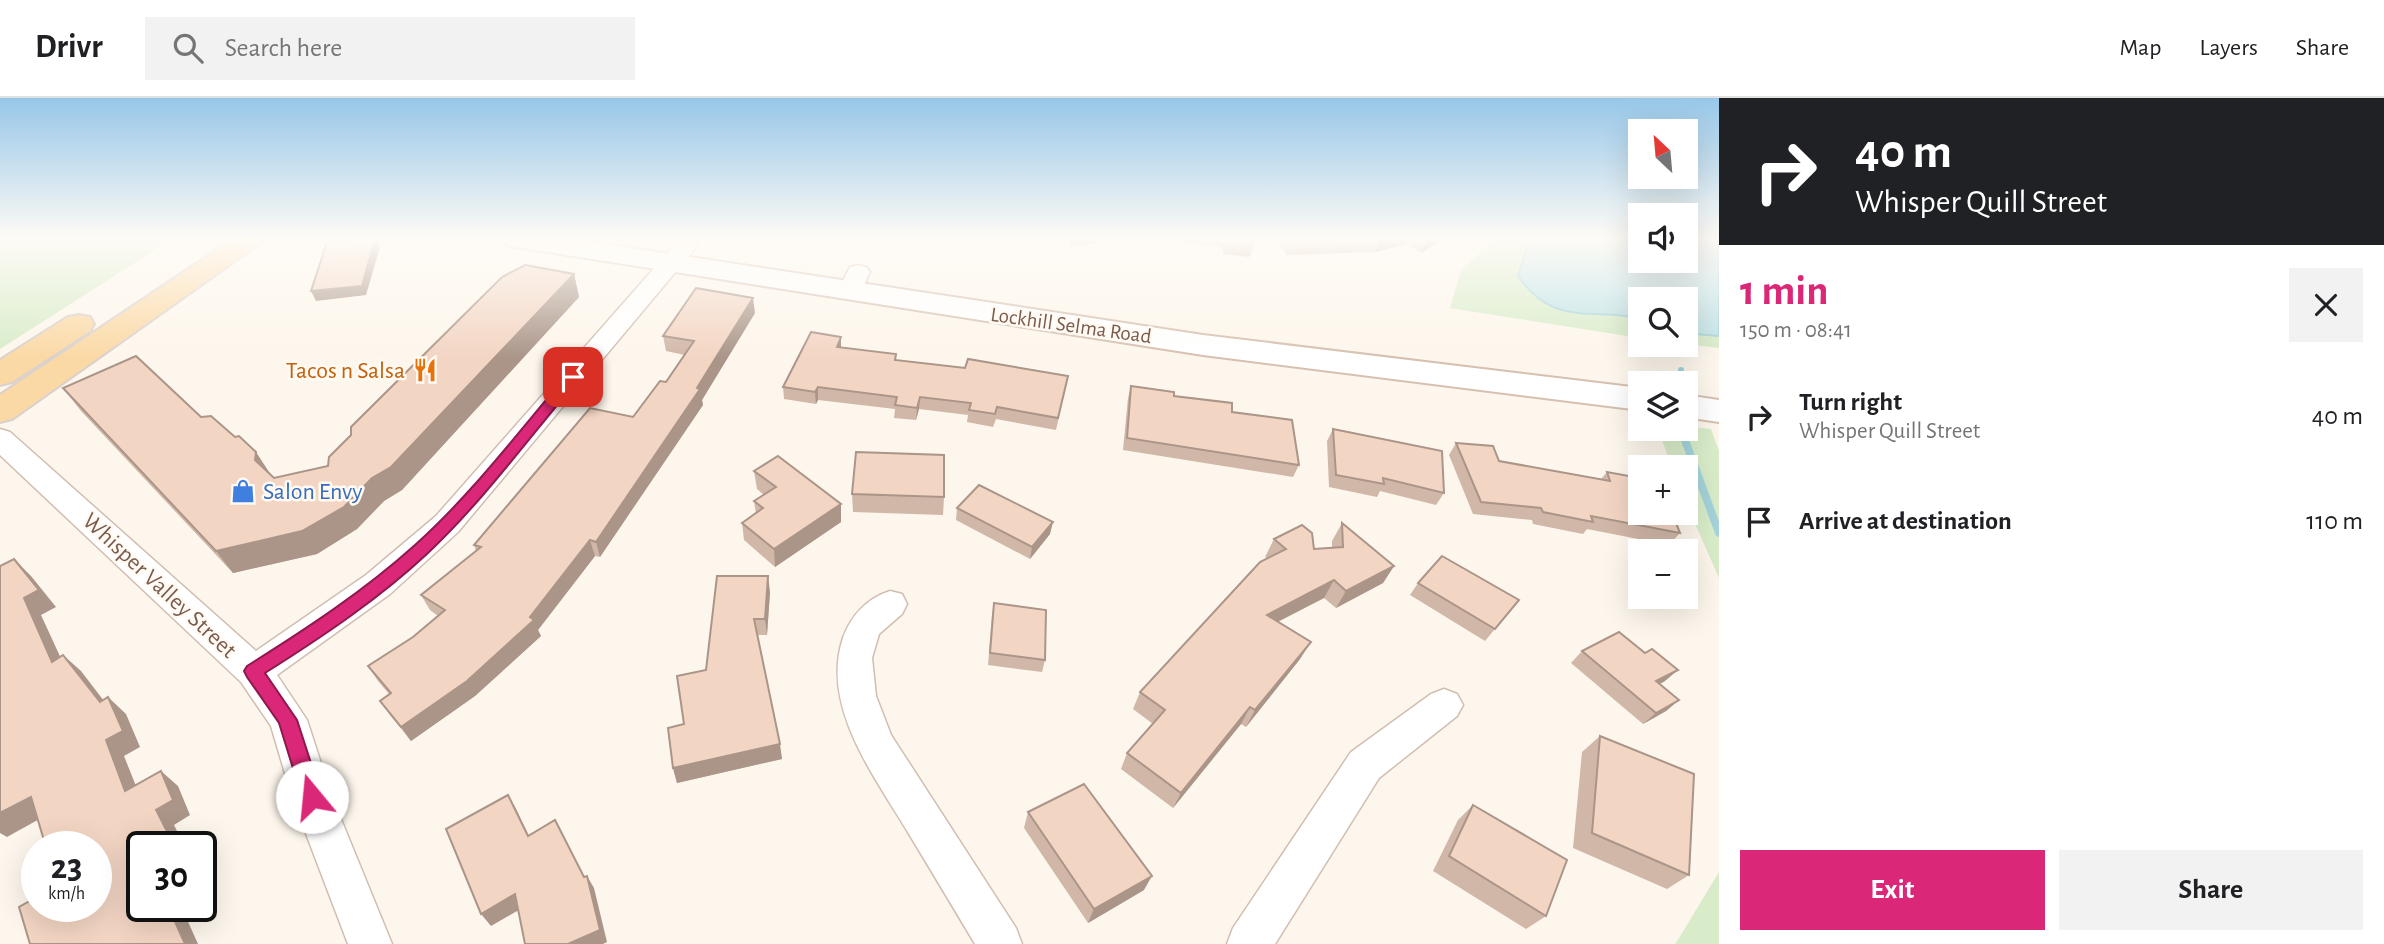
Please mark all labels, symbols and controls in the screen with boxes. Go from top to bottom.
search box [145,17,635,80]
icon: search [169,29,207,67]
text: Drivr [35,31,103,64]
text: Search here [225,35,342,61]
text: Map [2119,36,2161,60]
text: Layers [2199,36,2258,60]
text: Share [2296,36,2349,60]
north arrow [1628,119,1698,189]
map controls [1628,119,1698,609]
icon: right [1740,126,1831,217]
text: 40 m [1855,128,1952,177]
text: Whisper Quill Street [1855,186,2107,218]
button: sound [1628,203,1698,273]
button: close [2289,268,2363,342]
text: 1 min [1740,270,1829,312]
button: search [1628,287,1698,357]
street label: Lockhill Selma Road [989,304,1153,347]
text: 150 m · 08:41 [1740,319,1852,342]
pin [543,347,603,407]
restaurant icon: Tacos n Salsa [411,356,439,384]
icon: arrive [554,358,592,396]
place label: Tacos n Salsa [286,359,405,383]
button: layers [1628,371,1698,441]
text: Turn right [1799,389,1902,415]
icon: right [1740,398,1778,436]
text: 40 m [2312,403,2363,429]
text: Whisper Quill Street [1799,420,1980,443]
button: + [1628,455,1698,525]
shop icon: Salon Envy [229,477,257,505]
place label: Salon Envy [263,480,362,504]
icon: arrive [1740,503,1778,541]
text: Arrive at destination [1799,508,2012,534]
text: 110 m [2306,508,2363,534]
street label: Whisper Valley Street [78,509,241,663]
button: − [1628,539,1698,609]
position arrow [275,760,349,834]
speed limit sign: 30 [126,831,217,922]
text: 23 [51,850,82,885]
button: Exit [1740,850,2045,930]
button: Share [2059,850,2363,930]
text: km/h [48,885,85,903]

